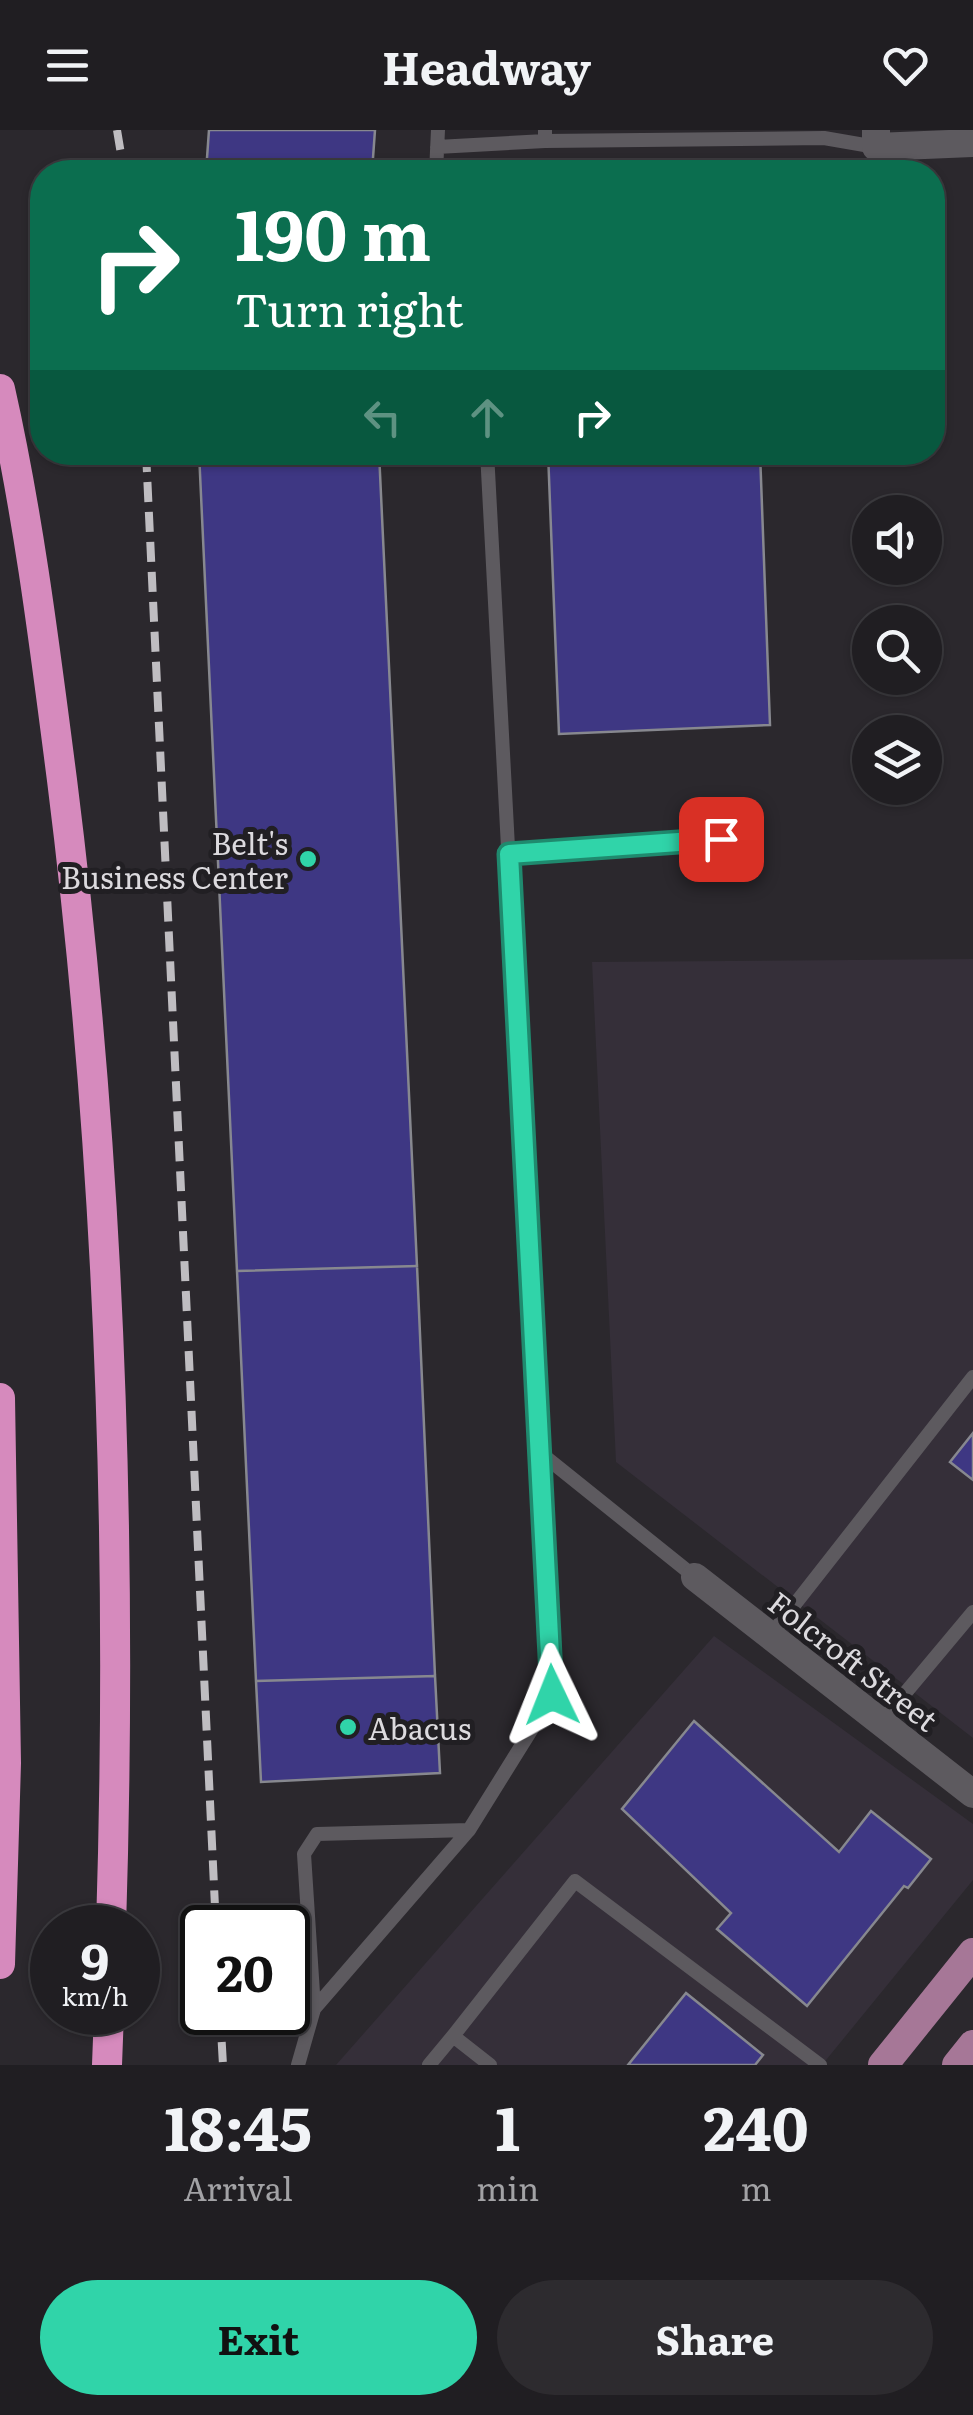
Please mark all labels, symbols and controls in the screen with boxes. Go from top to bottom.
text: Headway [382,32,591,99]
icon: menu [40,38,95,93]
icon: heart [878,38,933,93]
text: 190 m [235,179,431,283]
icon: right [70,200,200,330]
text: Turn right [235,274,463,341]
icon: left [355,390,410,445]
icon: ahead [460,390,515,445]
icon: right [565,390,620,445]
map controls [852,495,942,805]
button: sound [852,495,942,585]
button: search [852,605,942,695]
button: layers [852,715,942,805]
pin [679,797,764,882]
icon: arrive [694,812,749,867]
place label: Belt's Business Center [61,820,288,898]
marker: Belt's Business Center [297,848,319,870]
street label: Folcroft Street [760,1580,948,1740]
position arrow [500,1643,604,1747]
place label: Abacus [368,1705,471,1749]
marker: Abacus [337,1716,359,1738]
speed limit sign: 20 [180,1905,310,2035]
text: 9 [81,1921,109,1995]
text: km/h [62,1977,128,2014]
text: 18:45 [164,2080,312,2169]
text: 1 [495,2080,520,2169]
text: 240 [703,2080,809,2169]
text: Arrival [183,2163,293,2211]
text: min [476,2163,539,2211]
text: m [741,2163,772,2211]
button: Exit [40,2280,477,2395]
button: Share [497,2280,933,2395]

